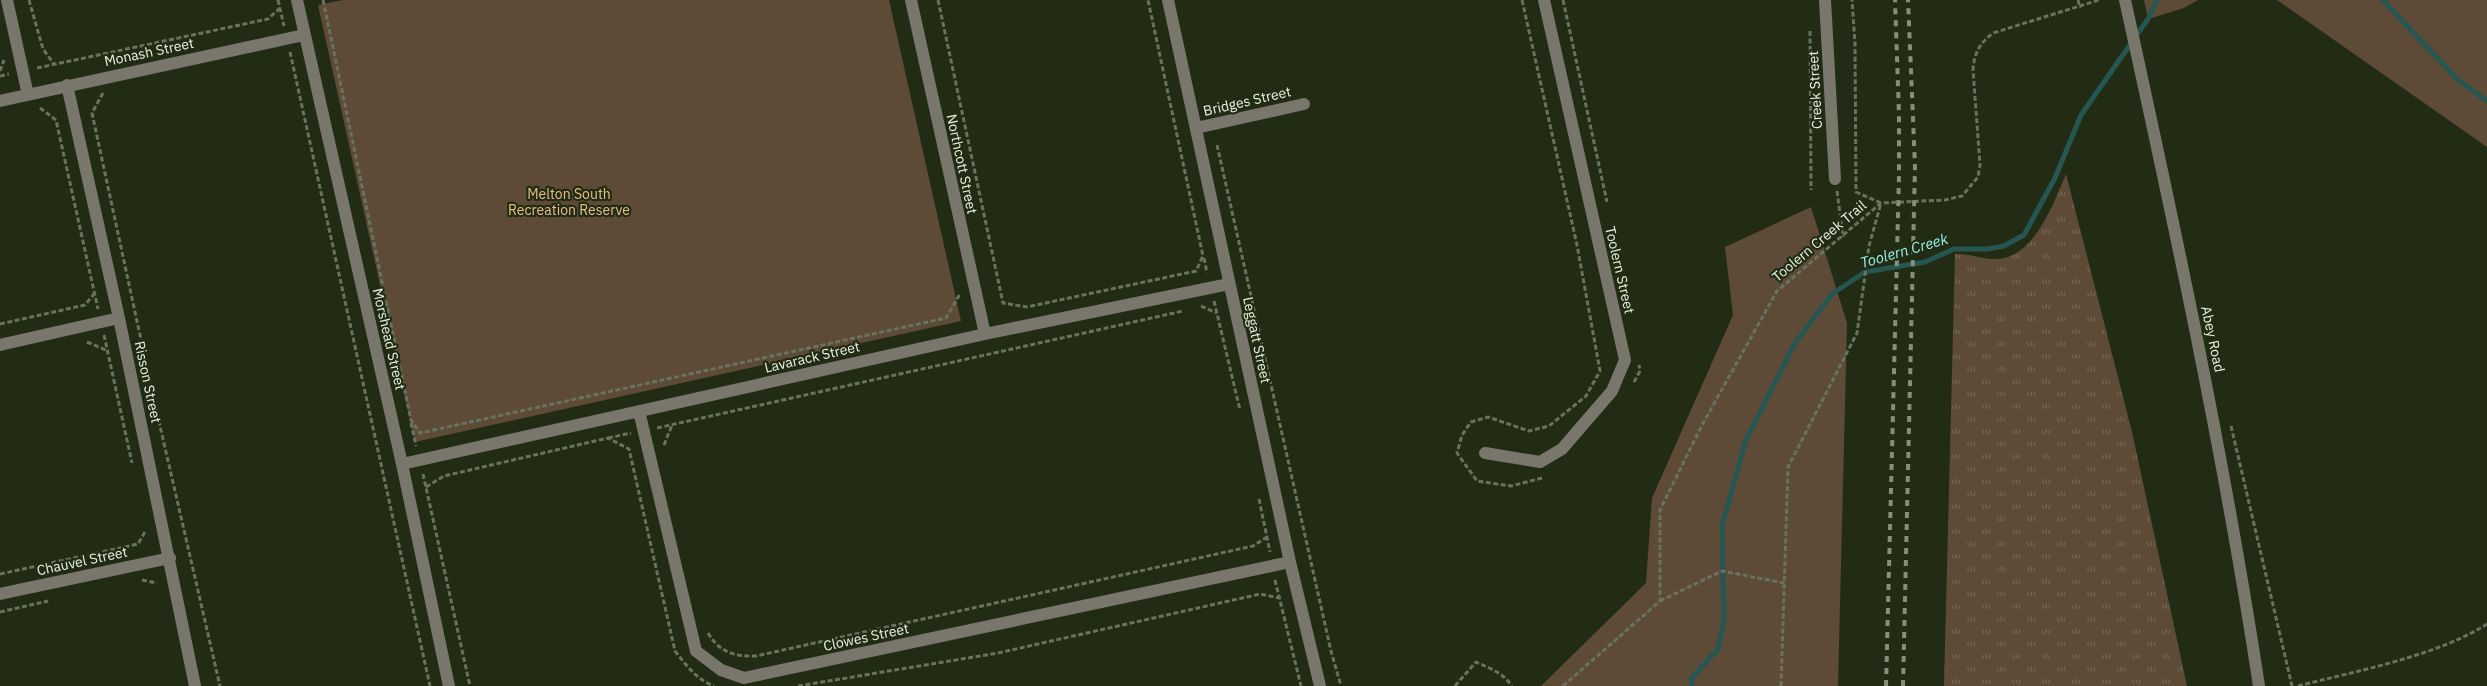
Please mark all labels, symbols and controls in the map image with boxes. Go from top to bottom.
street label: Monash Street [103,34,196,70]
street label: Creek Street [1804,50,1826,130]
street label: Bridges Street [1201,82,1293,120]
street label: Northcott Street [943,112,981,216]
park label: Melton South Recreation Reserve [508,185,630,219]
street label: Toolern Creek Trail [1768,196,1870,286]
street label: Toolern Street [1601,225,1639,315]
water label: Toolern Creek [1858,229,1950,272]
street label: Morshead Street [369,286,409,392]
street label: Leggatt Street [1239,295,1275,385]
street label: Abey Road [2197,304,2229,374]
street label: Lavarack Street [763,337,861,377]
street label: Risson Street [131,339,166,425]
street label: Chauvel Street [35,543,129,579]
street label: Clowes Street [821,619,911,655]

